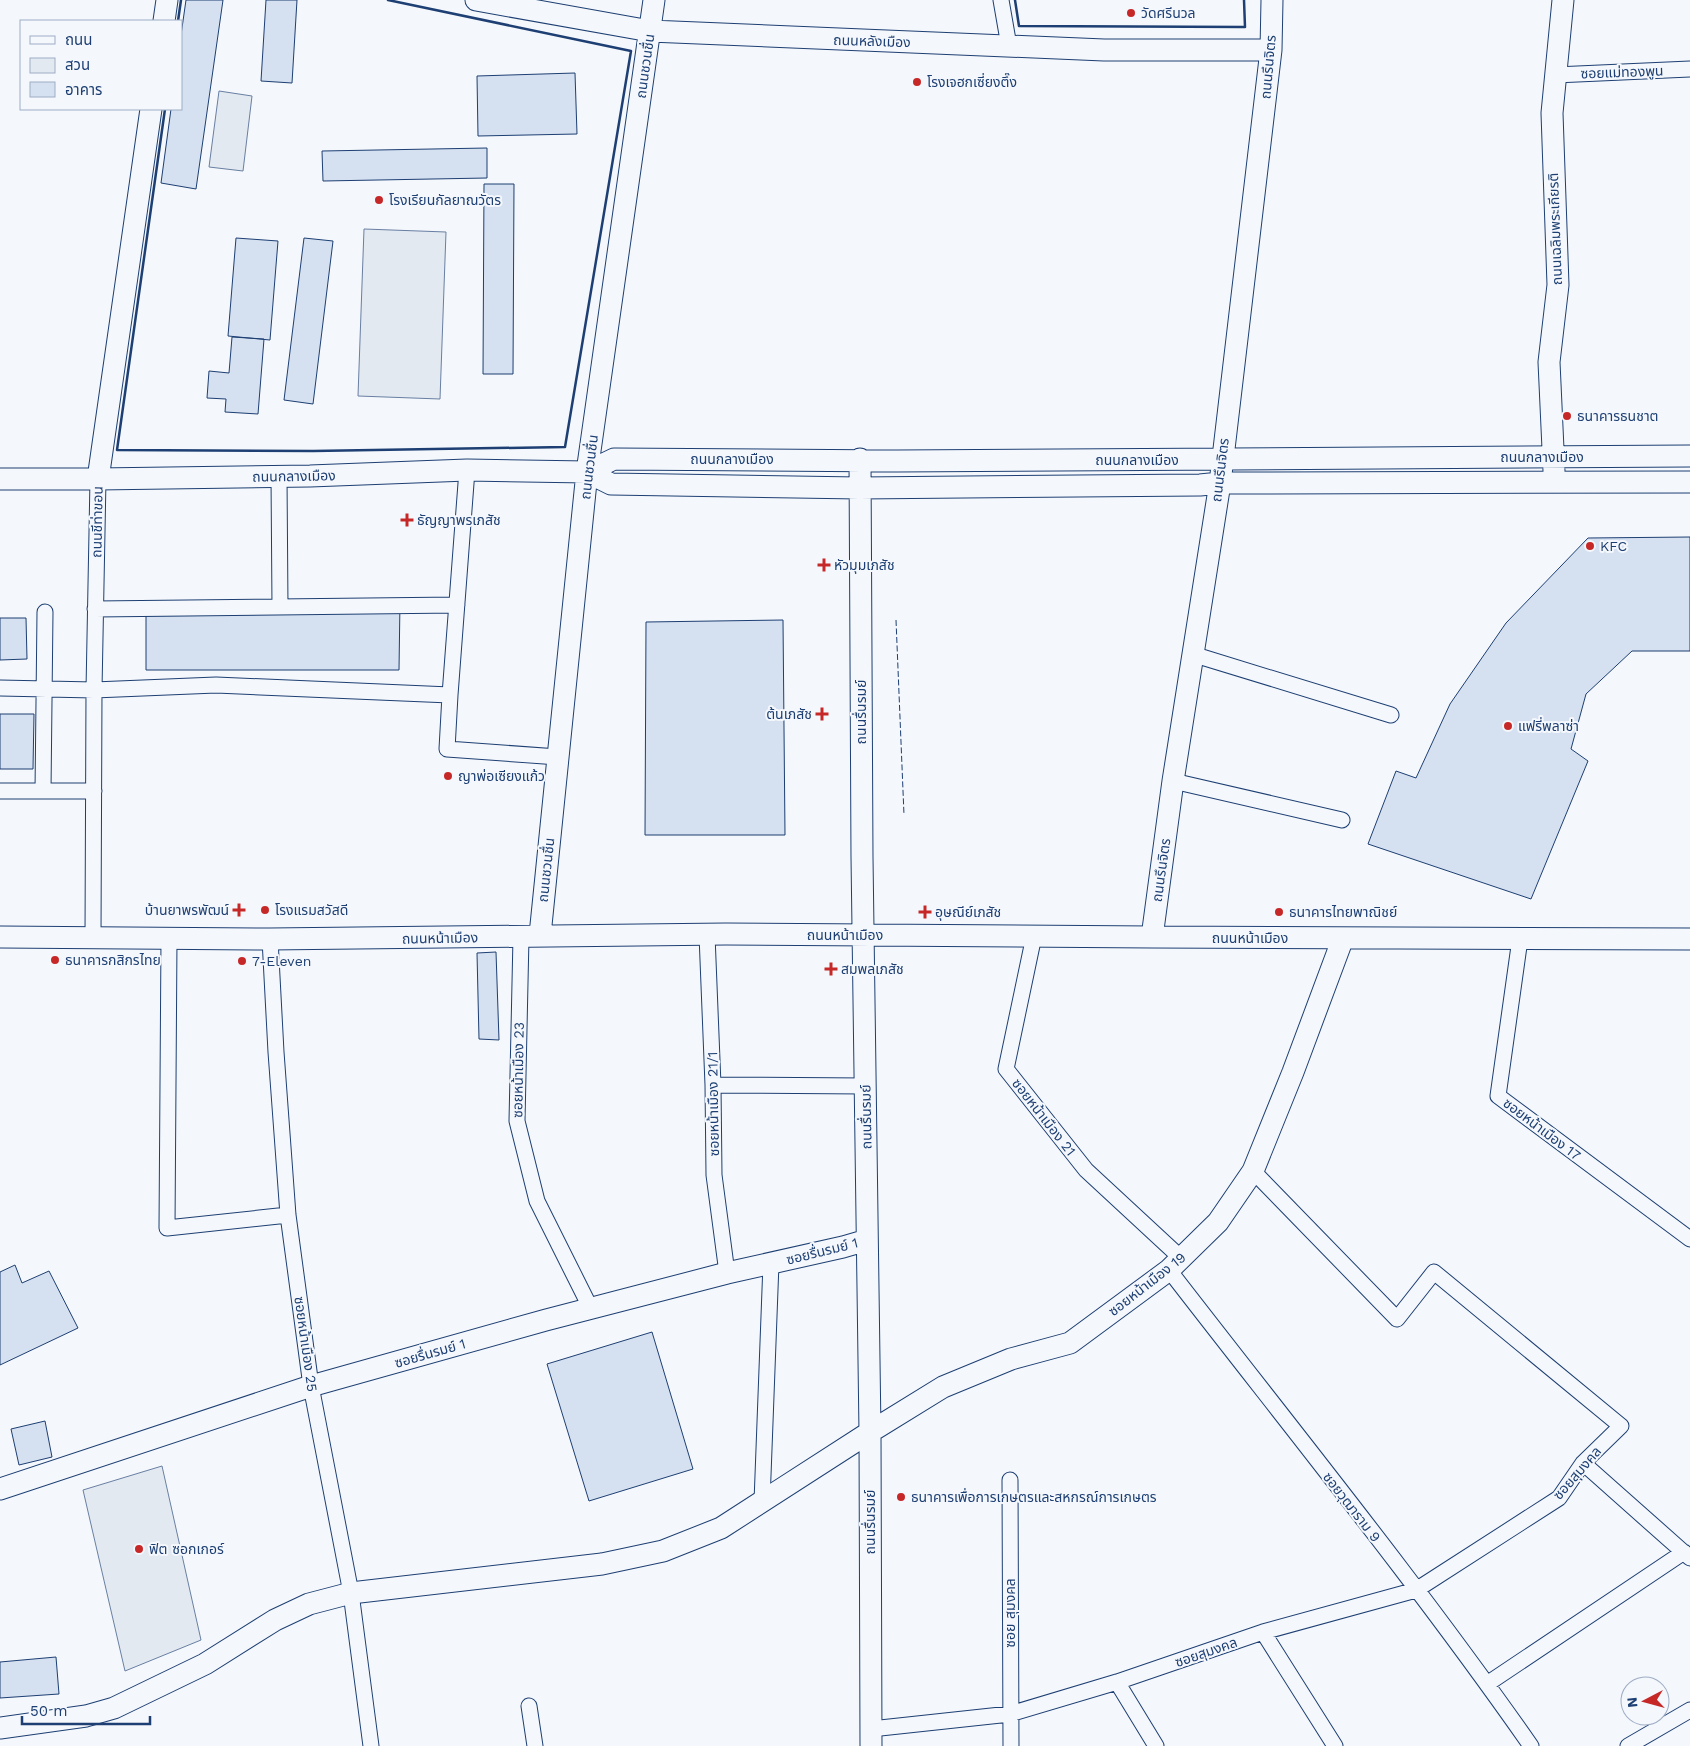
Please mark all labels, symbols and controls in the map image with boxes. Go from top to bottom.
place label: วัดศรีนวล [1141,5,1196,21]
marker: วัดศรีนวล [1125,7,1137,19]
legend [20,20,182,110]
text: ถนน [65,31,92,49]
street label: ถนนชวนชื่น [631,32,657,99]
street label: ถนนหลังเมือง [833,32,911,50]
street label: ถนนรึนจิตร [1257,34,1279,100]
text: สวน [65,56,90,74]
street label: ซอยแม่ทองพูน [1580,63,1664,82]
place label: โรงเจฮกเซี่ยงตึ๊ง [927,72,1017,90]
marker: โรงเจฮกเซี่ยงตึ๊ง [911,76,923,88]
text: อาคาร [65,81,102,99]
street label: ถนนเฉลิมพระเกียรติ [1545,173,1565,285]
place label: โรงเรียนกัลยาณวัตร [389,192,501,208]
marker: โรงเรียนกัลยาณวัตร [373,194,385,206]
place label: ธนาคารธนชาต [1577,408,1658,424]
marker: ธนาคารธนชาต [1561,410,1573,422]
street label: ถนนชวนชื่น [575,434,601,500]
street label: ถนนรึนจิตร [1208,437,1232,503]
street label: ถนนกลางเมือง [1500,449,1584,465]
street label: ถนนกลางเมือง [690,451,774,467]
street label: ถนนกลางเมือง [1095,452,1179,468]
street label: ถนนกลางเมือง [252,467,336,485]
street label: ถนนชีท่าขอน [88,486,106,558]
place label: ธัญญาพรเภสัช [417,512,501,528]
marker: ธัญญาพรเภสัช [401,514,413,526]
place label: KFC [1600,538,1627,554]
marker: KFC [1584,540,1596,552]
place label: หัวมุมเภสัช [834,557,895,574]
marker: หัวมุมเภสัช [818,559,830,571]
street label: ถนนรื่นรมย์ [851,680,869,744]
place label: ต้นเภสัช [766,706,812,722]
marker: ต้นเภสัช [816,708,828,720]
place label: แฟรี่พลาซ่า [1518,716,1579,734]
marker: แฟรี่พลาซ่า [1502,720,1514,732]
place label: ญาพ่อเซียงแก้ว [458,768,545,784]
marker: ญาพ่อเซียงแก้ว [442,770,454,782]
street label: ถนนชวนชื่น [533,837,557,903]
street label: ถนนรึนจิตร [1149,837,1173,903]
place label: บ้านยาพรพัฒน์ [145,902,229,918]
place label: โรงแรมสวัสดี [275,902,348,918]
marker: บ้านยาพรพัฒน์ [233,904,245,916]
marker: โรงแรมสวัสดี [259,904,271,916]
place label: อุษณีย์เภสัช [935,904,1001,921]
place label: ธนาคารไทยพาณิชย์ [1289,904,1397,920]
marker: อุษณีย์เภสัช [919,906,931,918]
marker: ธนาคารไทยพาณิชย์ [1273,906,1285,918]
street label: ถนนหน้าเมือง [807,927,883,943]
street label: ถนนหน้าเมือง [402,929,478,947]
street label: ถนนหน้าเมือง [1212,930,1288,946]
place label: ธนาคารกสิกรไทย [65,952,161,968]
place label: 7-Eleven [252,953,311,969]
marker: ธนาคารกสิกรไทย [49,954,61,966]
marker: 7-Eleven [236,955,248,967]
place label: สมพลเภสัช [841,961,904,977]
marker: สมพลเภสัช [825,963,837,975]
street label: ซอยหน้าเมือง 23 [509,1022,527,1118]
street label: ซอยหน้าเมือง 21/1 [704,1051,722,1157]
street label: ซอยหน้าเมือง 21 [1009,1075,1079,1159]
street label: ถนนรื่นรมย์ [855,1084,875,1150]
street label: ซอยหน้าเมือง 17 [1500,1095,1584,1163]
street label: ซอยรื่นรมย์ 1 [784,1232,859,1268]
street label: ซอยหน้าเมือง 19 [1105,1249,1189,1319]
street label: ซอยหน้าเมือง 25 [291,1295,321,1393]
street label: ซอยรื่นรมย์ 1 [392,1333,467,1371]
street label: ซอยสุมงคล [1550,1443,1605,1503]
street label: ซอยวุฒาราม 9 [1319,1469,1384,1546]
place label: ธนาคารเพื่อการเกษตรและสหกรณ์การเกษตร [911,1487,1157,1505]
street label: ถนนรื่นรมย์ [860,1490,878,1554]
marker: ธนาคารเพื่อการเกษตรและสหกรณ์การเกษตร [895,1491,907,1503]
place label: ฟิต ซอกเกอร์ [149,1541,225,1557]
marker: ฟิต ซอกเกอร์ [133,1543,145,1555]
street label: ซอย สุมงคล [1002,1578,1019,1648]
street label: ซอยสุมงคล [1173,1634,1240,1671]
north arrow [1620,1676,1670,1726]
scale bar [22,1694,150,1726]
text: N [1624,1696,1641,1708]
text: 50 m [30,1702,67,1720]

